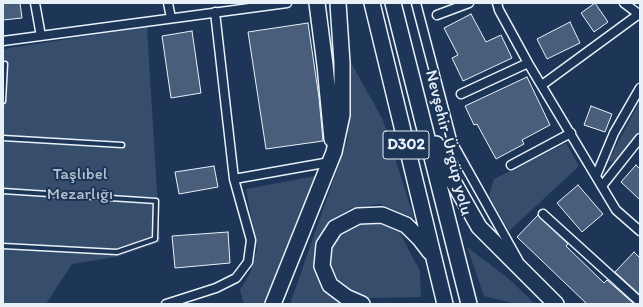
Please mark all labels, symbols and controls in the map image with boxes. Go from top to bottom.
street label: Nevşehir-Ürgüp yolu [420,68,476,218]
road number: D302 [383,131,429,159]
park label: Taşlıbel Mezarlığı [47,165,113,205]

